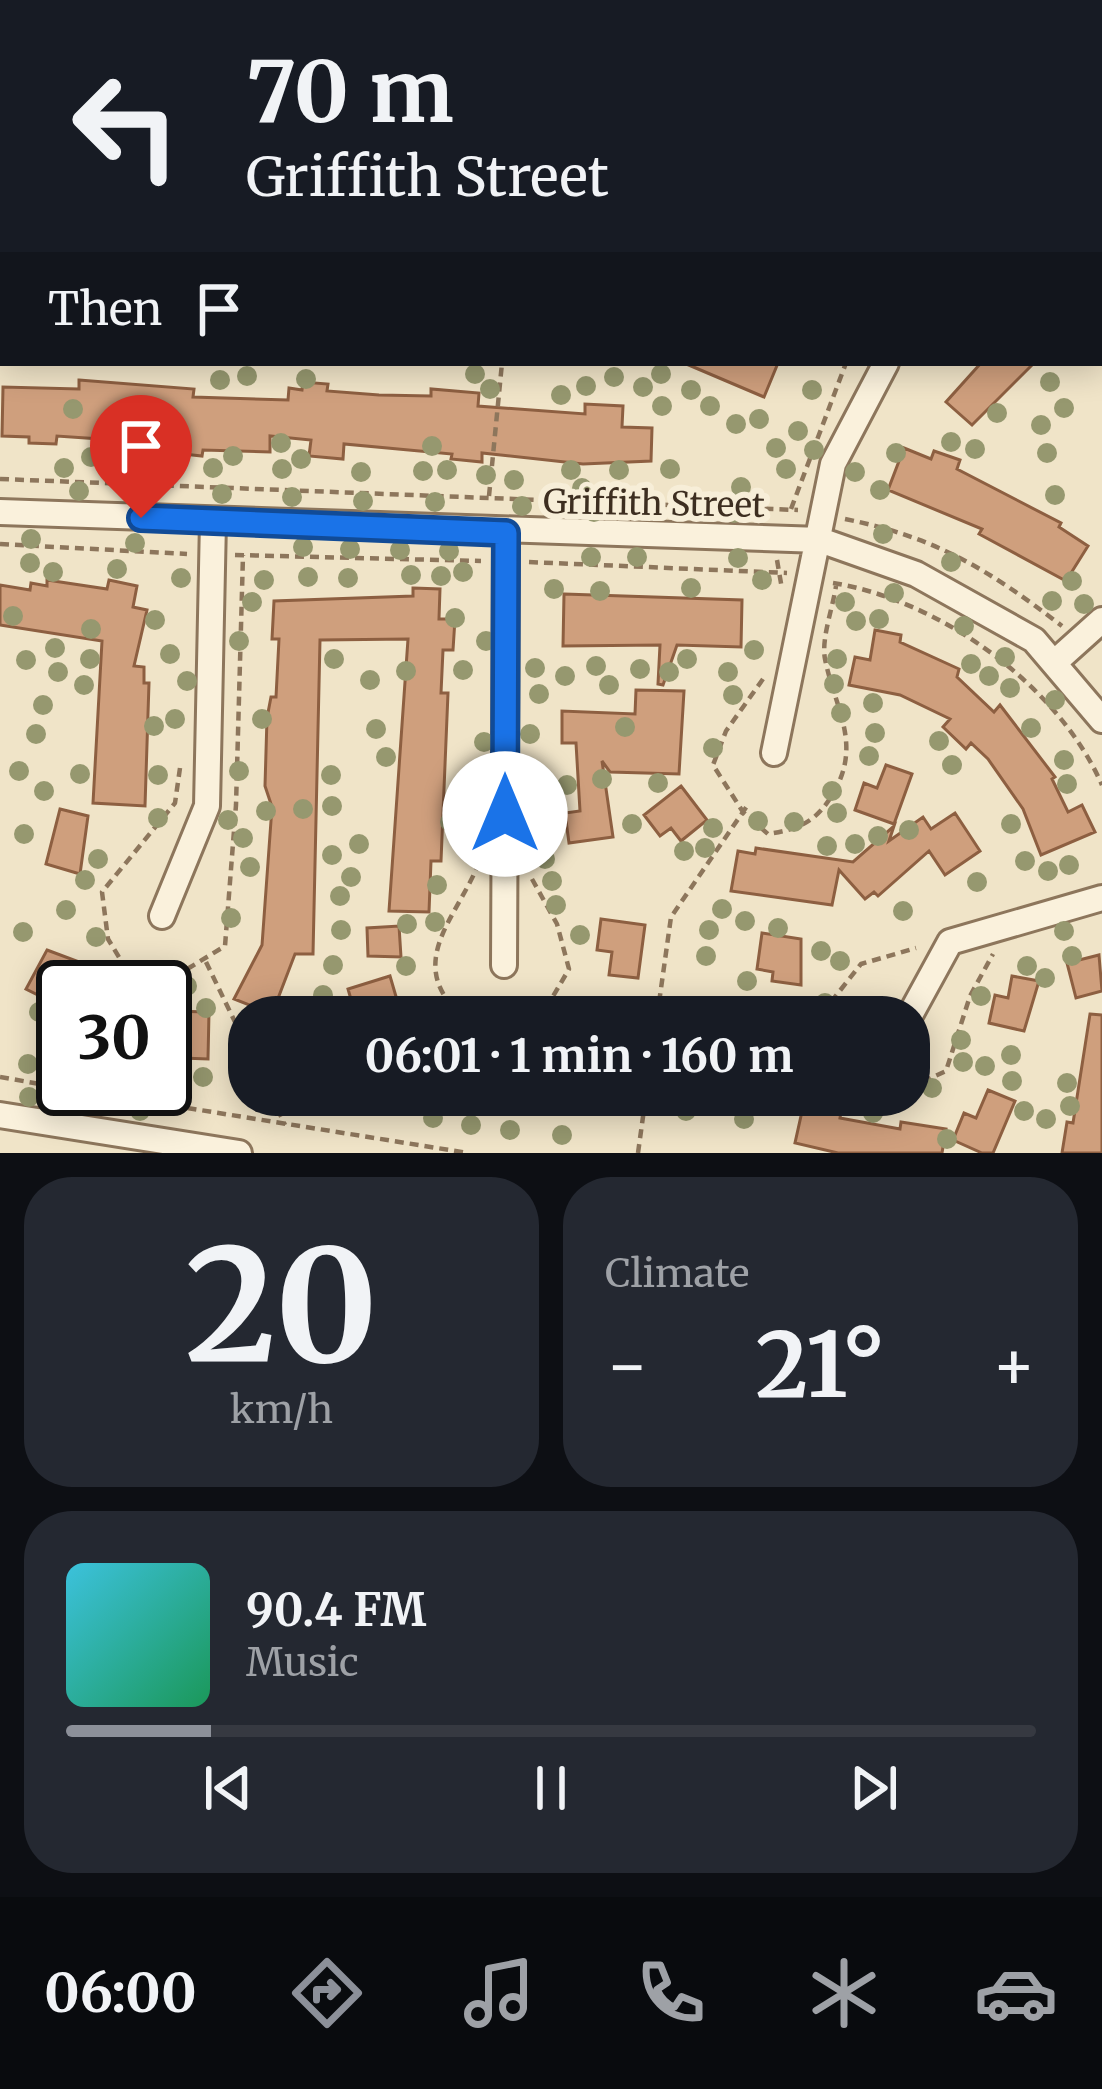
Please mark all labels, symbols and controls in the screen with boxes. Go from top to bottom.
text: 70 m [246,39,454,145]
icon: left [48,48,204,204]
text: Griffith Street [246,143,609,211]
icon: arrive [186,276,252,342]
text: Then [48,281,162,337]
pin [90,395,192,518]
icon: arrive [108,413,174,479]
street label: Griffith Street [543,481,765,526]
position arrow [442,751,568,877]
speed limit sign: 30 [36,960,192,1116]
text: 06:01 · 1 min · 160 m [364,1028,794,1084]
text: 20 [185,1208,378,1405]
text: Climate [605,1249,749,1298]
text: 21° [755,1308,886,1422]
text: − [605,1324,649,1407]
text: + [992,1324,1036,1407]
text: km/h [230,1385,333,1434]
text: 90.4 FM [246,1582,426,1638]
text: Music [246,1638,359,1687]
icon: previous [195,1755,261,1821]
icon: pause [518,1755,584,1821]
icon: next [841,1755,907,1821]
icon: directions [285,1951,369,2035]
icon: music [457,1951,541,2035]
icon: phone [629,1951,713,2035]
icon: climate [802,1951,886,2035]
icon: car [974,1951,1058,2035]
text: 06:00 [44,1959,197,2027]

